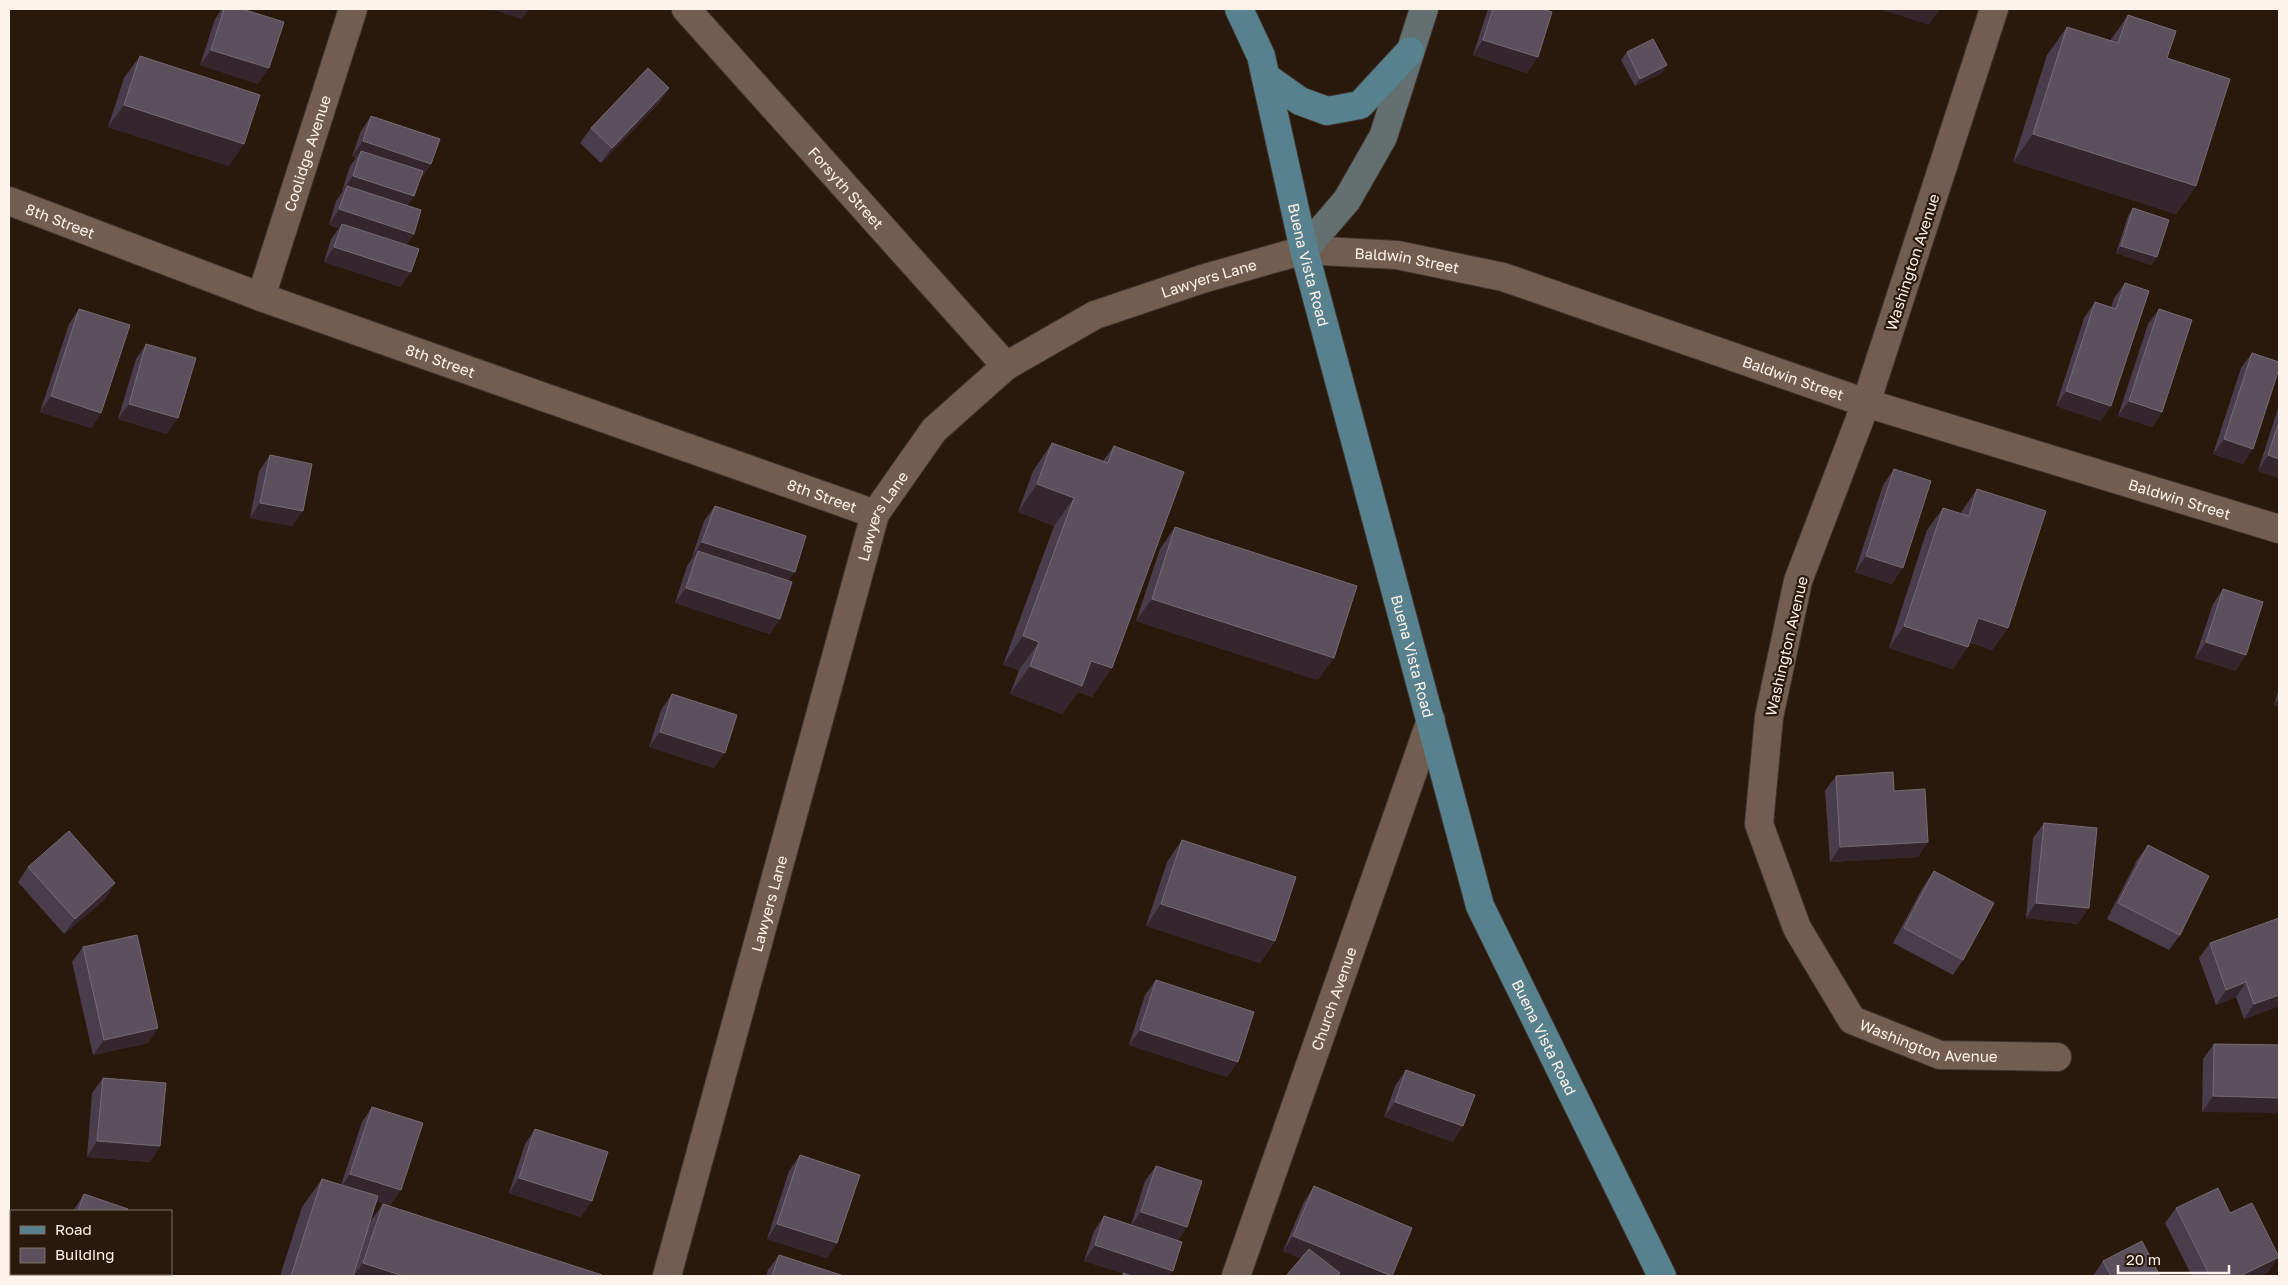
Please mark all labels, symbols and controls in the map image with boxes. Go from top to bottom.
street label: Coolidge Avenue [280,93,334,214]
street label: Forsyth Street [805,143,888,232]
street label: Washington Avenue [1881,191,1943,333]
street label: 8th Street [23,199,98,242]
street label: Buena Vista Road [1285,201,1333,328]
street label: Baldwin Street [1354,244,1461,277]
street label: Lawyers Lane [1159,255,1259,301]
street label: 8th Street [403,340,478,381]
street label: Baldwin Street [1740,352,1846,404]
street label: Lawyers Lane [854,467,912,563]
street label: 8th Street [785,475,860,516]
street label: Baldwin Street [2126,475,2233,523]
street label: Washington Avenue [1761,574,1811,718]
street label: Buena Vista Road [1388,593,1438,719]
street label: Lawyers Lane [747,853,790,954]
street label: Church Avenue [1307,944,1360,1053]
street label: Buena Vista Road [1509,976,1581,1098]
street label: Washington Avenue [1857,1015,1998,1065]
legend [10,1210,172,1275]
text: Road [55,1220,92,1238]
scale bar [2118,1242,2229,1274]
text: Building [55,1245,115,1263]
text: 20 m [2126,1250,2161,1268]

